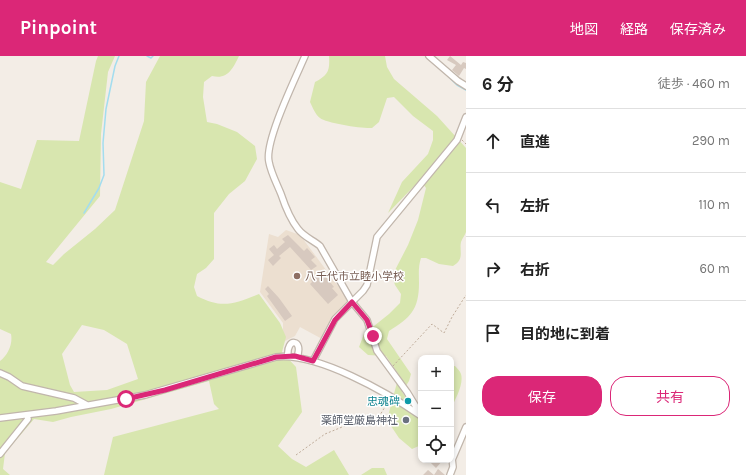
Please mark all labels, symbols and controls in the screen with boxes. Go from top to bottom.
text: Pinpoint [20,17,97,39]
text: 地図 [570,21,598,38]
text: 経路 [620,21,648,38]
text: 保存済み [670,21,726,38]
text: 6 分 [482,74,514,94]
text: 徒歩 · 460 m [658,76,730,91]
icon: ahead [482,130,504,152]
text: 直進 [520,133,550,151]
text: 290 m [692,133,730,148]
icon: left [482,194,504,216]
text: 左折 [520,197,550,215]
text: 110 m [698,197,730,212]
icon: right [482,258,504,280]
text: 右折 [520,261,550,279]
text: 60 m [700,261,730,276]
place label: 八千代市立睦小学校 [305,270,404,283]
marker: 八千代市立睦小学校 [292,271,302,281]
icon: arrive [482,322,504,344]
text: 目的地に到着 [520,325,610,343]
route end [364,327,382,345]
map controls [418,355,454,463]
button: + [418,355,454,391]
button: 保存 [482,376,602,416]
button: 共有 [610,376,730,416]
route start [117,390,135,408]
button: − [418,391,454,427]
place label: 忠魂碑 [367,395,400,408]
marker: 忠魂碑 [403,396,413,406]
place label: 薬師堂厳島神社 [321,414,398,427]
marker: 薬師堂厳島神社 [401,415,411,425]
button: locate [418,427,454,463]

